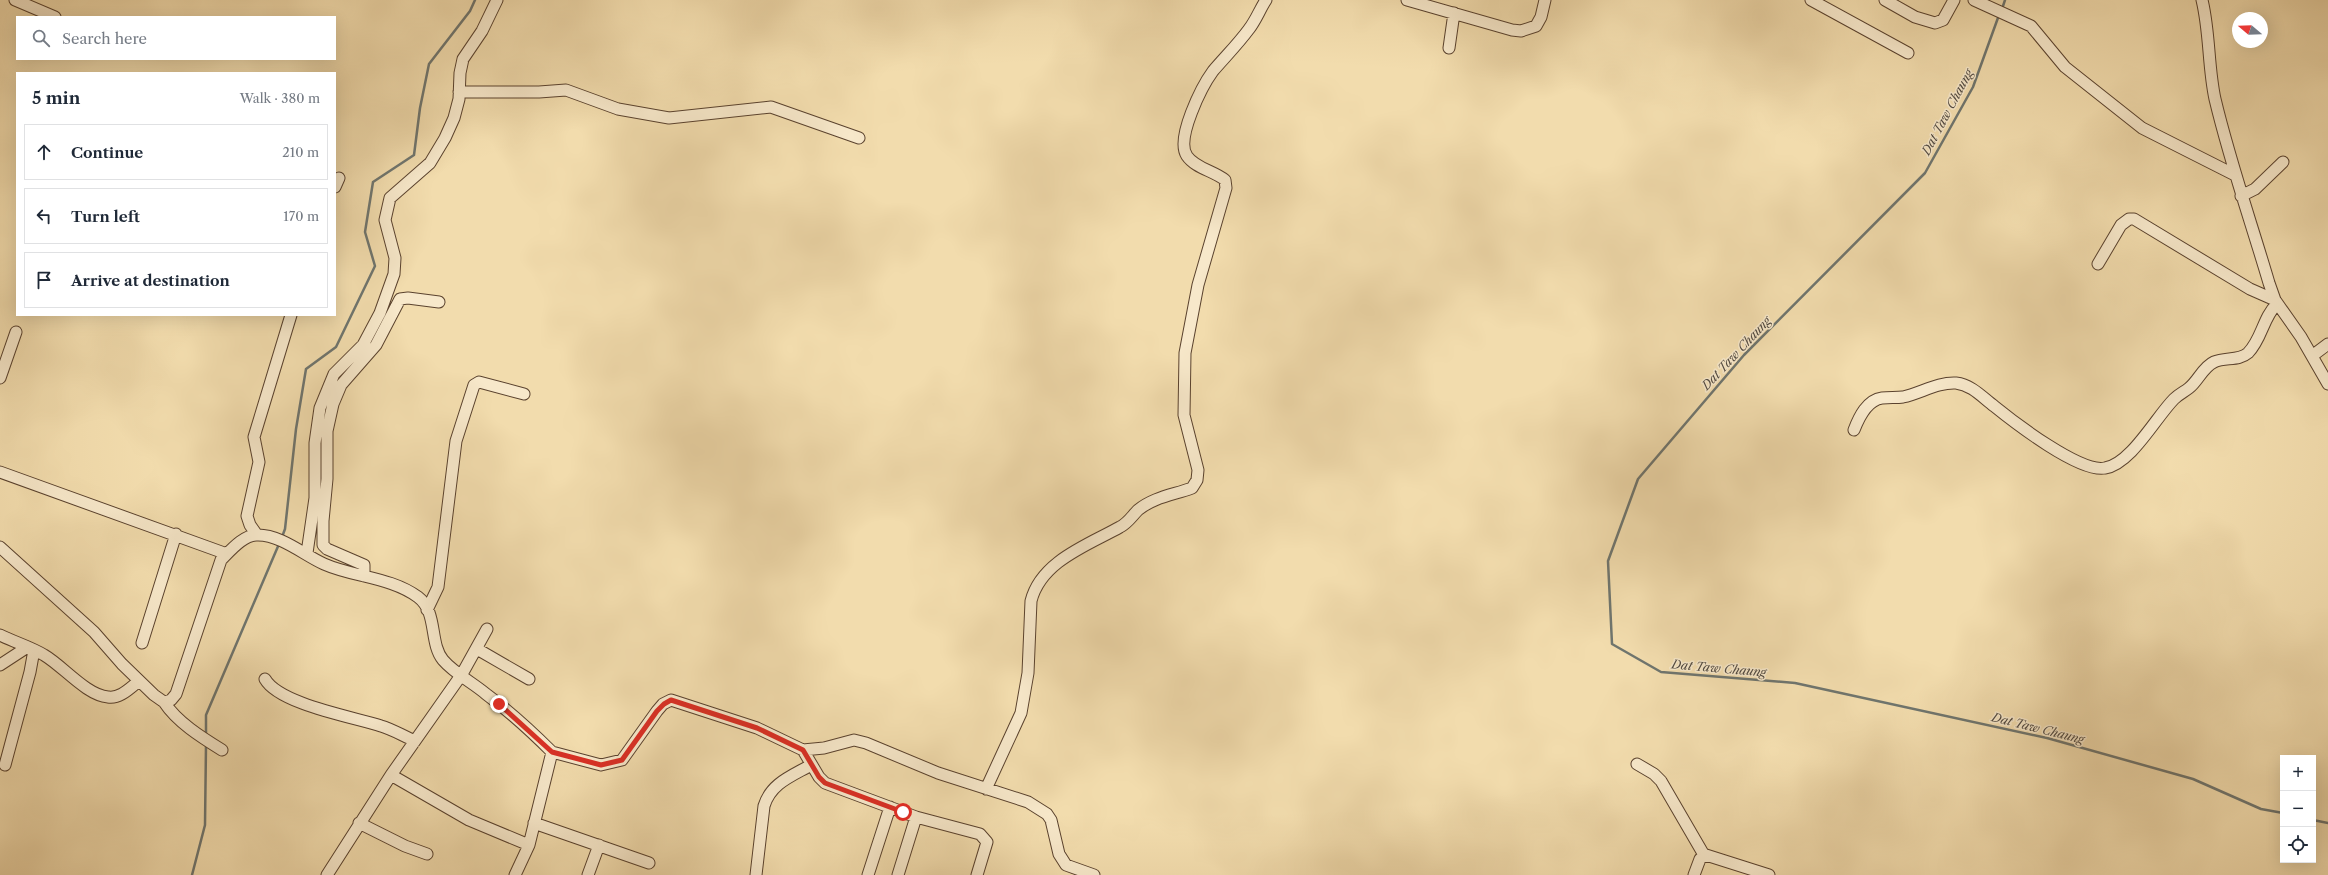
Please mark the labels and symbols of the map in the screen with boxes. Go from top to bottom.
north arrow [2232,12,2268,48]
water label: Dat Taw Chaung [1918,65,1977,158]
water label: Dat Taw Chaung [1697,312,1775,394]
water label: Dat Taw Chaung [1670,656,1769,680]
route end [490,695,508,713]
water label: Dat Taw Chaung [1989,709,2088,747]
route start [894,803,912,821]

